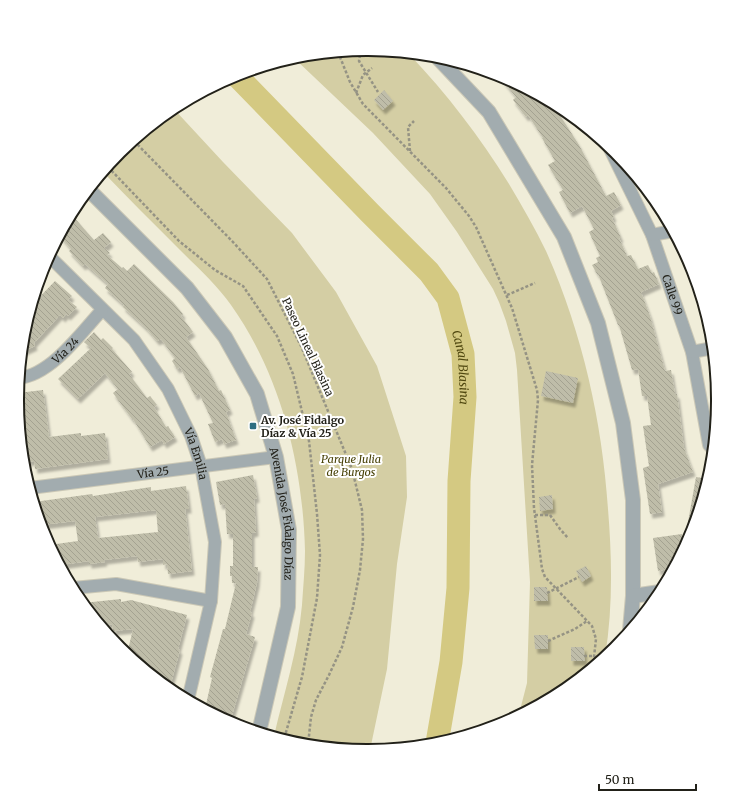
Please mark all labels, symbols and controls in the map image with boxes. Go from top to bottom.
street label: Calle 99 [659,273,686,317]
street label: Paseo Lineal Blasina [279,295,337,399]
water label: Canal Blasina [449,328,473,405]
street label: Vía 24 [48,334,82,367]
place label: Av. José Fidalgo Díaz & Vía 25 [260,413,345,440]
marker: Av. José Fidalgo Díaz & Vía 25 [248,421,258,431]
street label: Vía Emilia [181,425,210,481]
street label: Avenida José Fidalgo Díaz [266,444,296,580]
park label: Parque Julia de Burgos [321,452,381,479]
street label: Vía 25 [135,464,170,482]
scale bar [599,766,696,792]
text: 50 m [605,772,634,787]

